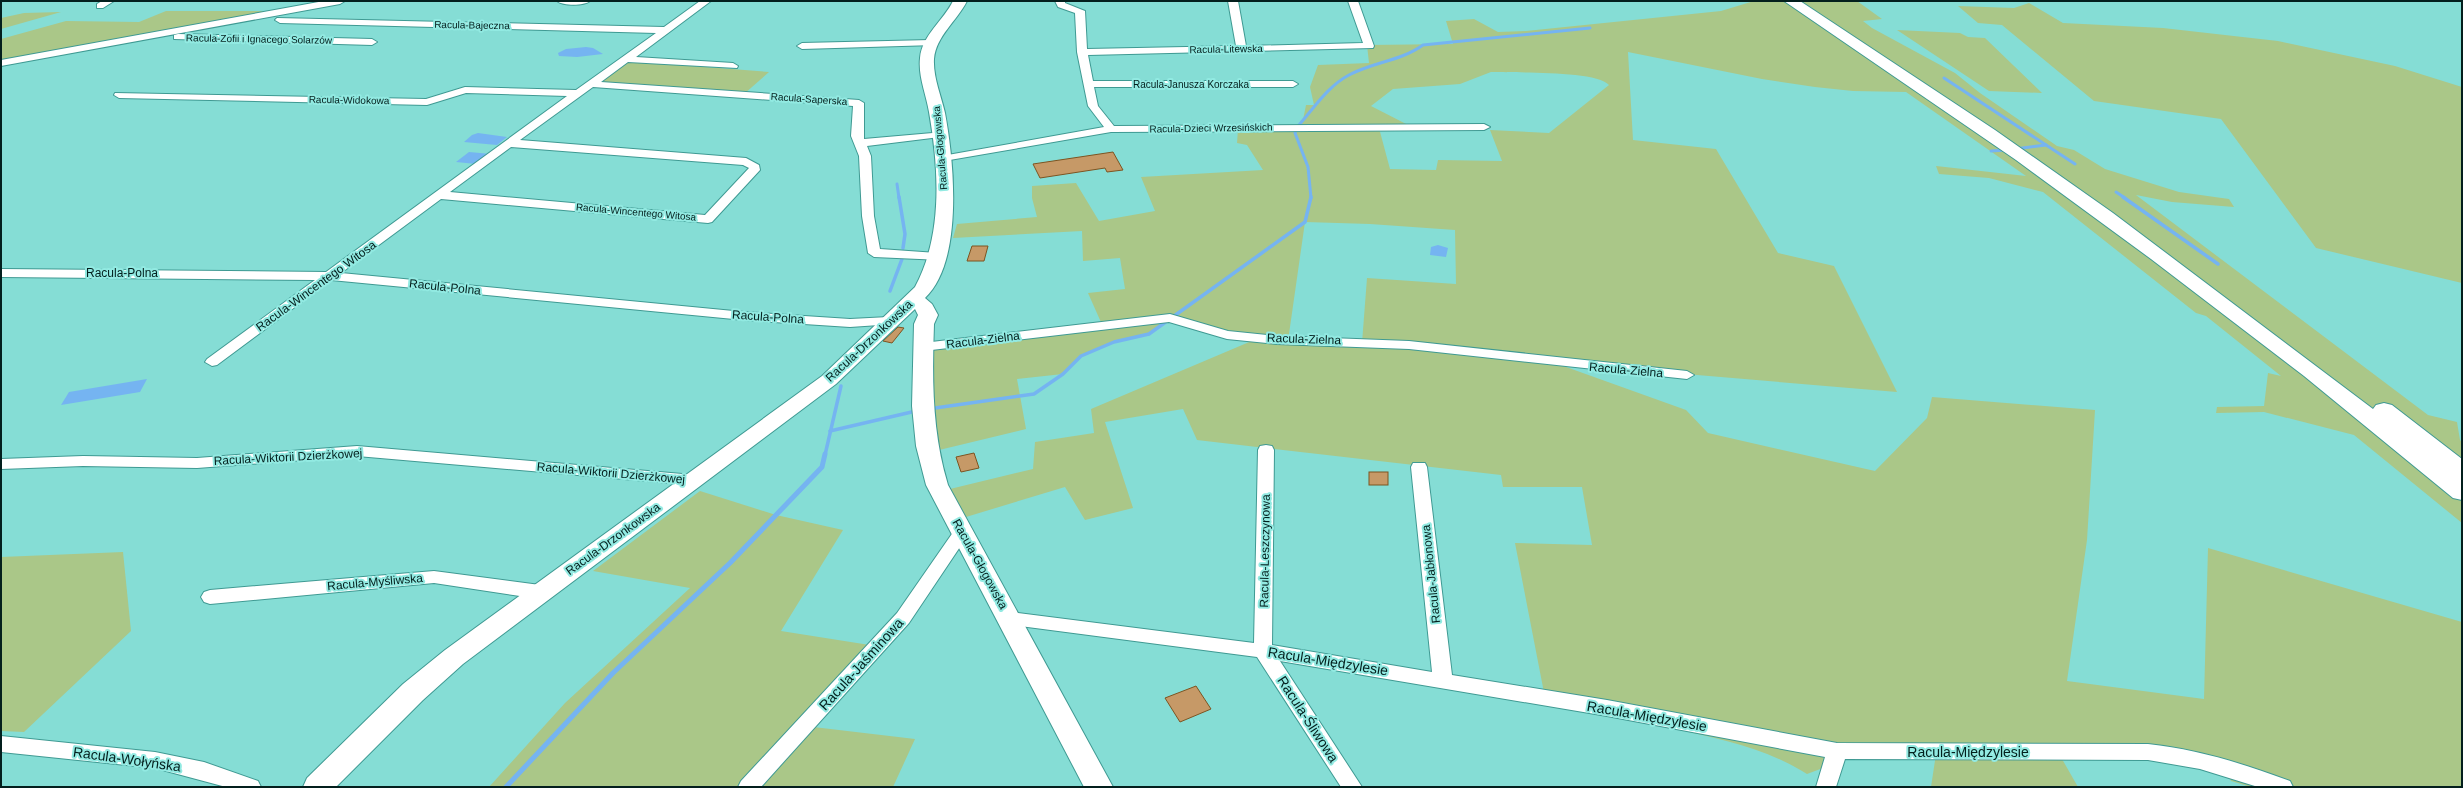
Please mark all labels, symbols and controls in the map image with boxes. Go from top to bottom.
street label: Racula-Bajeczna [434,19,510,31]
street label: Racula-Zofii i Ignacego Solarzów [186,32,333,46]
street label: Racula-Litewska [1189,43,1263,55]
street label: Racula-Janusza Korczaka [1133,79,1250,90]
street label: Racula-Saperska [770,91,848,107]
street label: Racula-Widokowa [309,94,390,106]
street label: Racula-Głogowska [931,105,949,190]
street label: Racula-Dzieci Wrzesińskich [1149,121,1273,135]
street label: Racula-Wincentego Witosa [575,201,697,223]
street label: Racula-Wincentego Witosa [253,238,379,334]
street label: Racula-Polna [86,266,158,280]
street label: Racula-Polna [408,276,482,298]
street label: Racula-Drzonkowska [823,297,915,385]
street label: Racula-Polna [732,308,805,327]
street label: Racula-Zielna [945,329,1021,351]
street label: Racula-Zielna [1267,331,1342,347]
street label: Racula-Zielna [1589,360,1664,380]
street label: Racula-Wiktorii Dzierżkowej [213,446,363,468]
street label: Racula-Wiktorii Dzierżkowej [536,460,686,486]
street label: Racula-Leszczynowa [1257,494,1273,608]
street label: Racula-Drzonkowska [563,500,663,578]
street label: Racula-Głogowska [949,517,1011,612]
street label: Racula-Jabłonowa [1419,524,1443,624]
street label: Racula-Myśliwska [327,571,424,593]
street label: Racula-Jaśminowa [815,615,907,713]
street label: Racula-Międzylesie [1267,644,1389,678]
street label: Racula-Śliwowa [1274,672,1343,765]
street label: Racula-Międzylesie [1586,698,1708,734]
street label: Racula-Wołyńska [72,744,182,775]
street label: Racula-Międzylesie [1907,744,2029,760]

